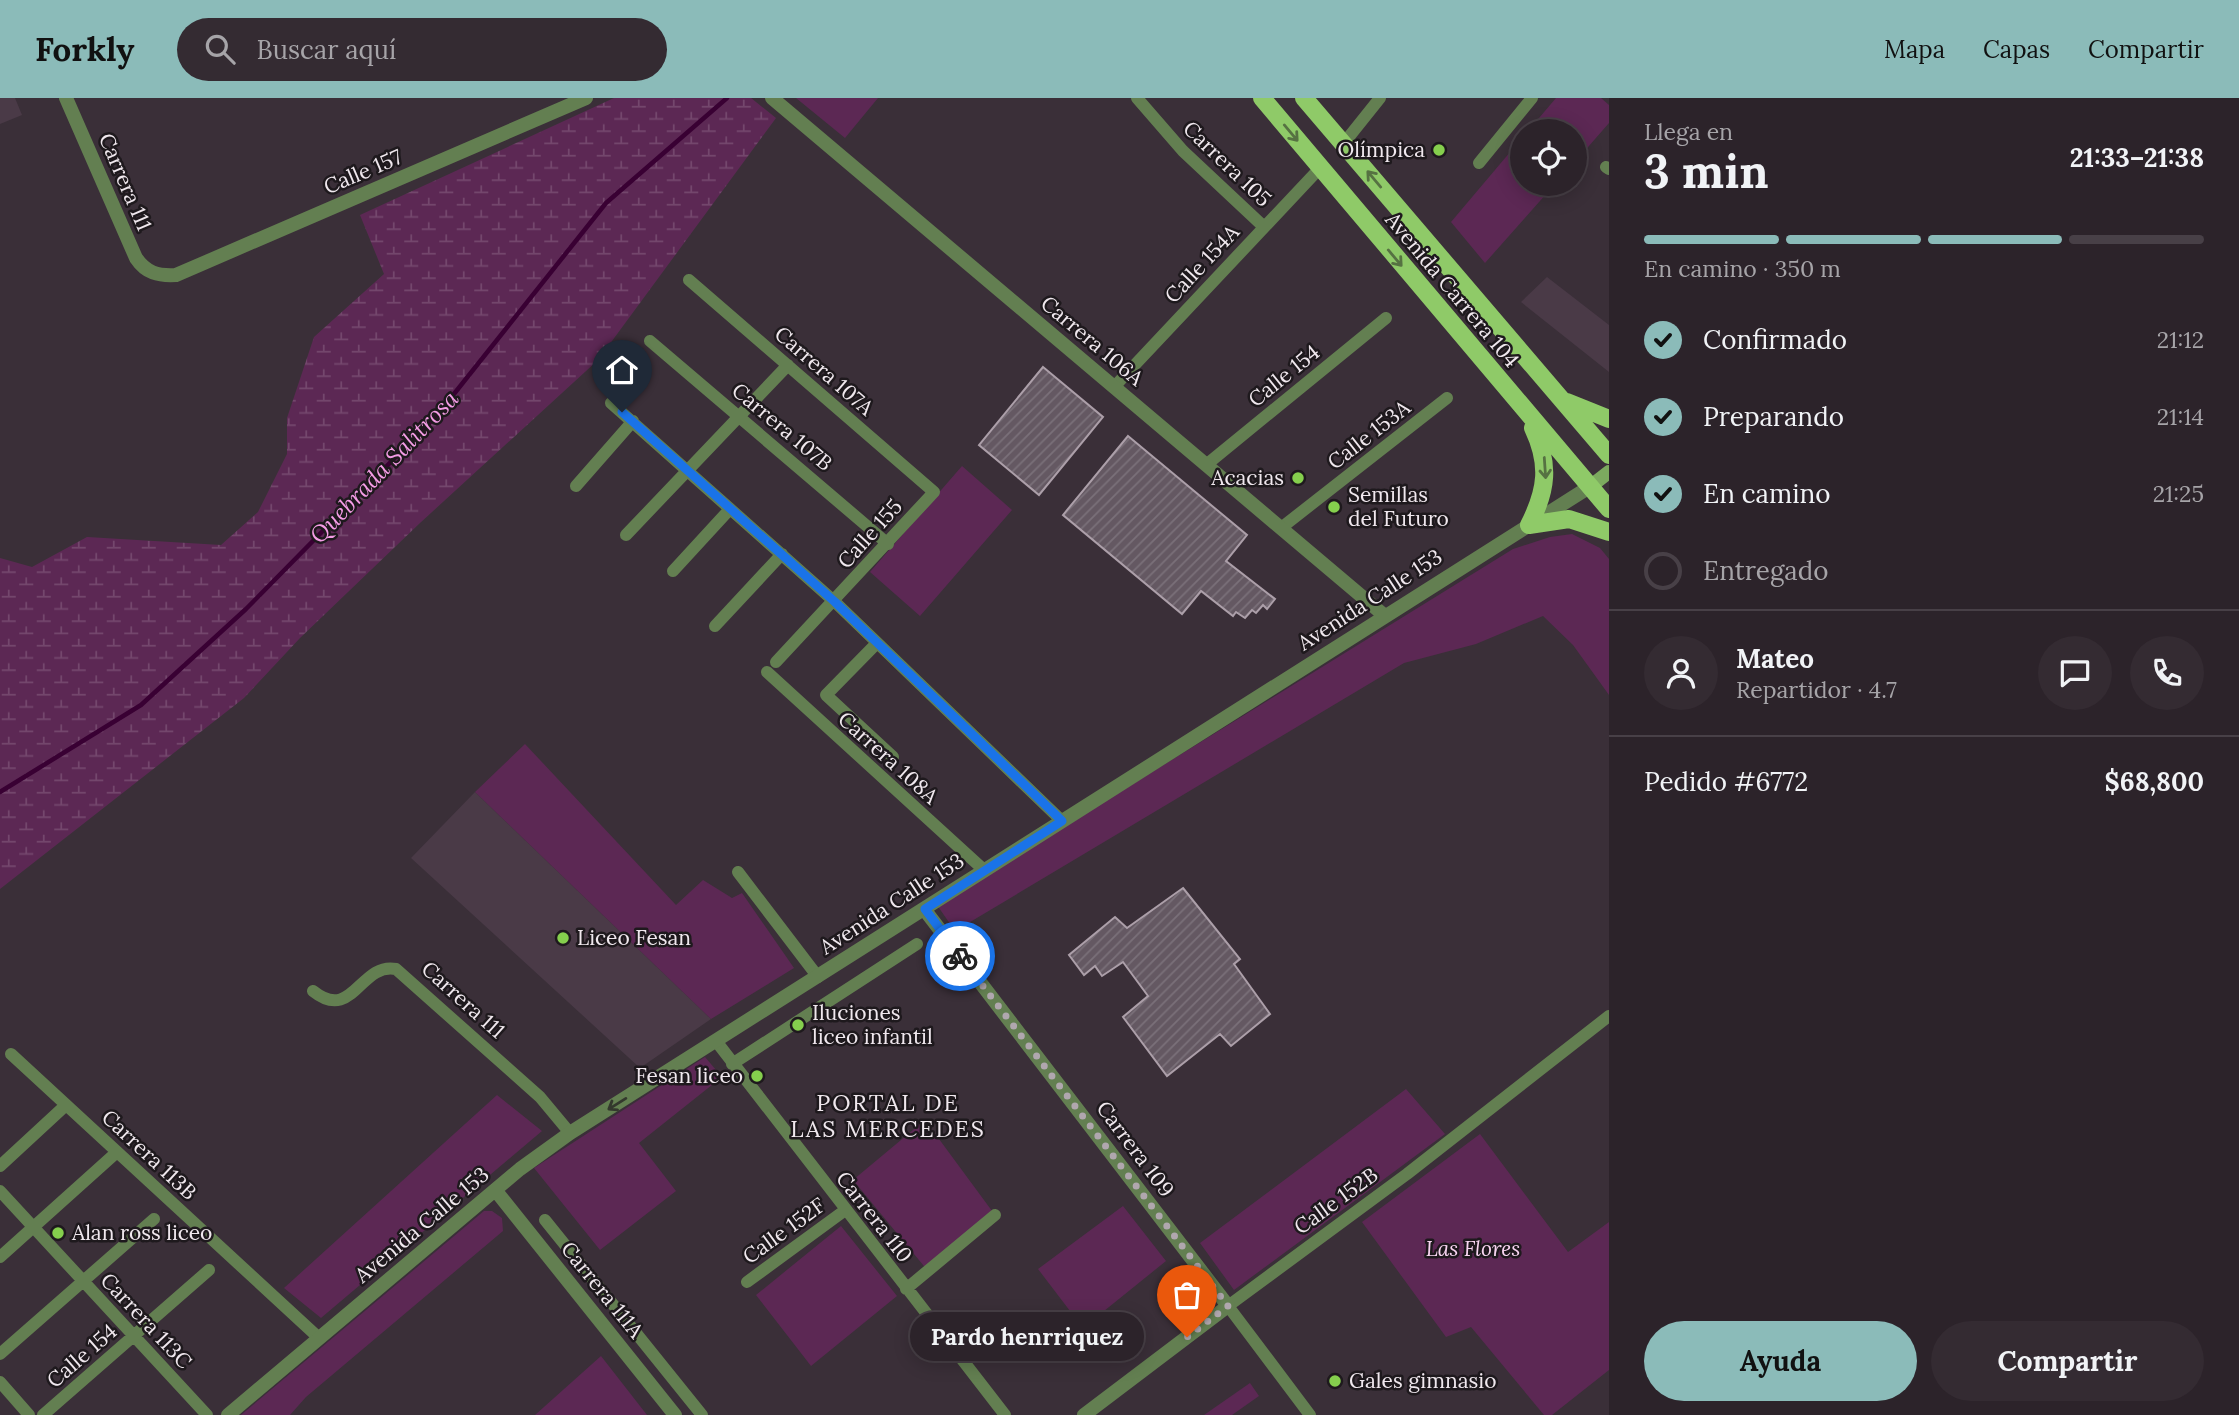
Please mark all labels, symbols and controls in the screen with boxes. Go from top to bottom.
search box [177,18,667,81]
text: Forkly [35,28,135,70]
icon: search [201,30,239,68]
text: Buscar aquí [257,33,396,66]
text: Mapa [1884,34,1945,65]
text: Capas [1983,34,2050,65]
text: Compartir [2088,34,2204,65]
street label: Carrera 105 [1178,115,1277,212]
text: Llega en [1644,117,1733,146]
map controls [1510,119,1587,196]
button: locate [1510,119,1587,196]
one-way arrow [1284,124,1299,142]
street label: Carrera 111 [93,129,158,235]
place label: Olímpica [1338,136,1425,163]
text: 21:33–21:38 [2070,141,2204,174]
marker: Olímpica [1431,142,1447,158]
text: 3 min [1644,142,1769,201]
street label: Calle 157 [320,143,406,200]
one-way arrow [1366,170,1382,188]
street label: Avenida Carrera 104 [1379,206,1525,373]
street label: Calle 154A [1159,218,1245,309]
one-way arrow [1387,249,1403,267]
text: En camino · 350 m [1644,254,1841,283]
street label: Carrera 106A [1035,290,1150,392]
street label: Carrera 107A [769,320,880,422]
icon: check [1644,321,1682,359]
text: Confirmado [1703,323,1847,356]
text: 21:12 [2157,325,2204,354]
street label: Calle 154 [1242,339,1325,413]
pin [592,340,652,412]
icon: home [603,351,641,389]
street label: Carrera 107B [726,377,838,477]
water label: Quebrada Salitrosa [303,384,464,549]
street label: Calle 153A [1322,393,1416,475]
icon: check [1644,398,1682,436]
text: Preparando [1703,400,1844,433]
text: 21:14 [2157,402,2204,431]
one-way arrow [1539,456,1552,479]
place label: Acacias [1210,464,1284,491]
marker: Acacias [1290,470,1306,486]
icon: check [1644,475,1682,513]
text: En camino [1703,477,1831,510]
text: 21:25 [2153,479,2204,508]
place label: Semillas del Futuro [1348,481,1449,532]
street label: Calle 155 [831,493,908,574]
marker: Semillas del Futuro [1326,499,1342,515]
street label: Avenida Calle 153 [1292,543,1447,657]
text: Entregado [1703,554,1829,587]
button: person [1644,636,1718,710]
button: chat [2038,636,2112,710]
button: phone [2130,636,2204,710]
text: Mateo [1736,642,1814,675]
text: Repartidor · 4.7 [1736,675,1897,704]
street label: Carrera 108A [833,705,945,810]
text: Pedido #6772 [1644,765,1808,798]
text: $68,800 [2104,765,2204,798]
street label: Avenida Calle 153 [814,847,969,961]
courier [925,921,995,991]
place label: Liceo Fesan [577,924,691,951]
marker: Liceo Fesan [555,930,571,946]
icon: bike [941,937,979,975]
street label: Carrera 111 [416,955,511,1044]
place label: Iluciones liceo infantil [812,999,933,1050]
marker: Iluciones liceo infantil [790,1017,806,1033]
place label: Fesan liceo [635,1062,743,1089]
marker: Fesan liceo [749,1068,765,1084]
district label: PORTAL DE LAS MERCEDES [790,1088,986,1143]
street label: Carrera 109 [1091,1095,1180,1202]
one-way arrow [607,1097,627,1111]
street label: Carrera 113B [96,1104,203,1206]
street label: Avenida Calle 153 [348,1161,494,1289]
street label: Calle 152B [1288,1161,1383,1240]
street label: Carrera 110 [830,1166,918,1268]
street label: Calle 152F [737,1192,830,1270]
place label: Alan ross liceo [71,1219,212,1246]
marker: Alan ross liceo [50,1225,66,1241]
park label: Las Flores [1426,1235,1520,1262]
street label: Carrera 111A [555,1236,650,1344]
pin [1157,1265,1217,1337]
street label: Carrera 113C [95,1267,198,1375]
icon: bag [1168,1276,1206,1314]
callout: Pardo henrriquez [911,1312,1145,1362]
street label: Calle 154 [41,1318,122,1393]
button: Ayuda [1644,1321,1917,1401]
button: Compartir [1931,1321,2204,1401]
text: Pardo henrriquez [931,1322,1123,1351]
place label: Gales gimnasio [1349,1367,1496,1394]
marker: Gales gimnasio [1327,1373,1343,1389]

